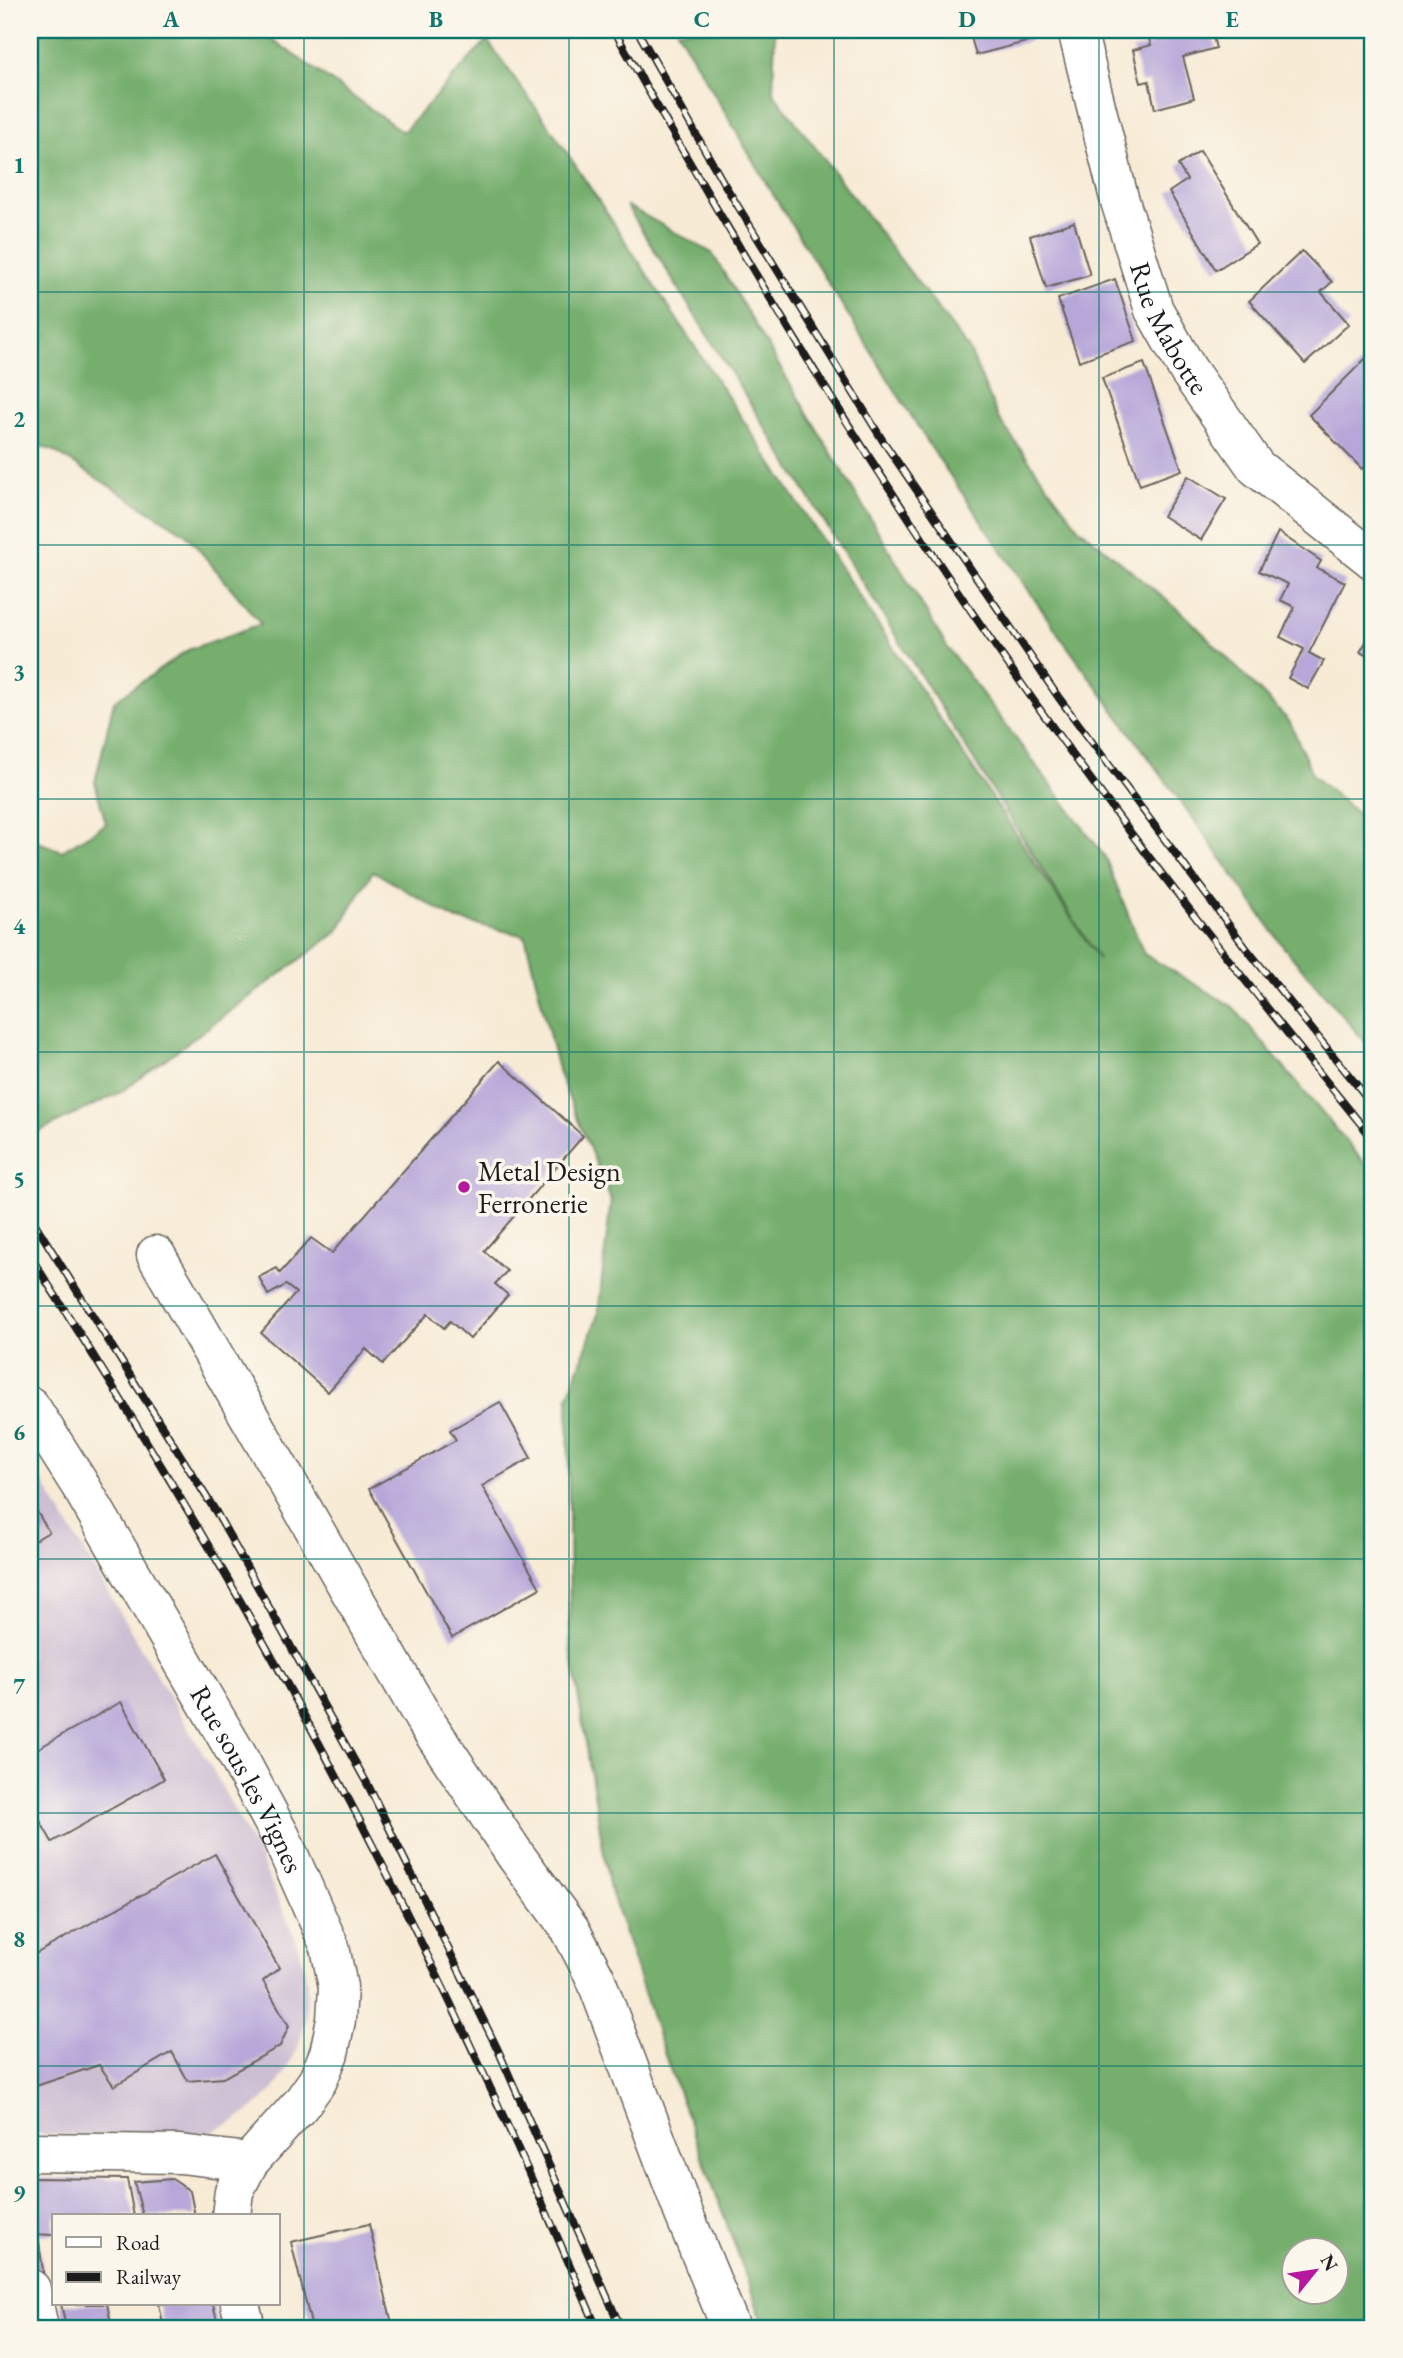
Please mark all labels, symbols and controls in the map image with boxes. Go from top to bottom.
text: A [162,4,180,34]
text: B [429,4,443,34]
text: C [694,4,710,34]
text: D [958,4,976,34]
text: E [1225,4,1239,34]
text: 1 [13,150,25,180]
street label: Rue Mabotte [1122,257,1217,401]
text: 2 [13,404,25,434]
text: 3 [13,657,25,687]
text: 4 [13,911,26,941]
place label: Metal Design Ferronerie [478,1153,621,1221]
text: 5 [13,1164,25,1194]
marker: Metal Design Ferronerie [456,1179,472,1195]
text: 6 [13,1417,25,1447]
text: 7 [13,1671,26,1701]
street label: Rue sous les Vignes [182,1679,313,1878]
text: 8 [13,1924,25,1954]
text: 9 [13,2178,25,2208]
legend [52,2214,280,2306]
text: Road [116,2229,160,2256]
north arrow [1280,2236,1350,2306]
text: N [1315,2250,1344,2276]
text: Railway [116,2263,182,2290]

